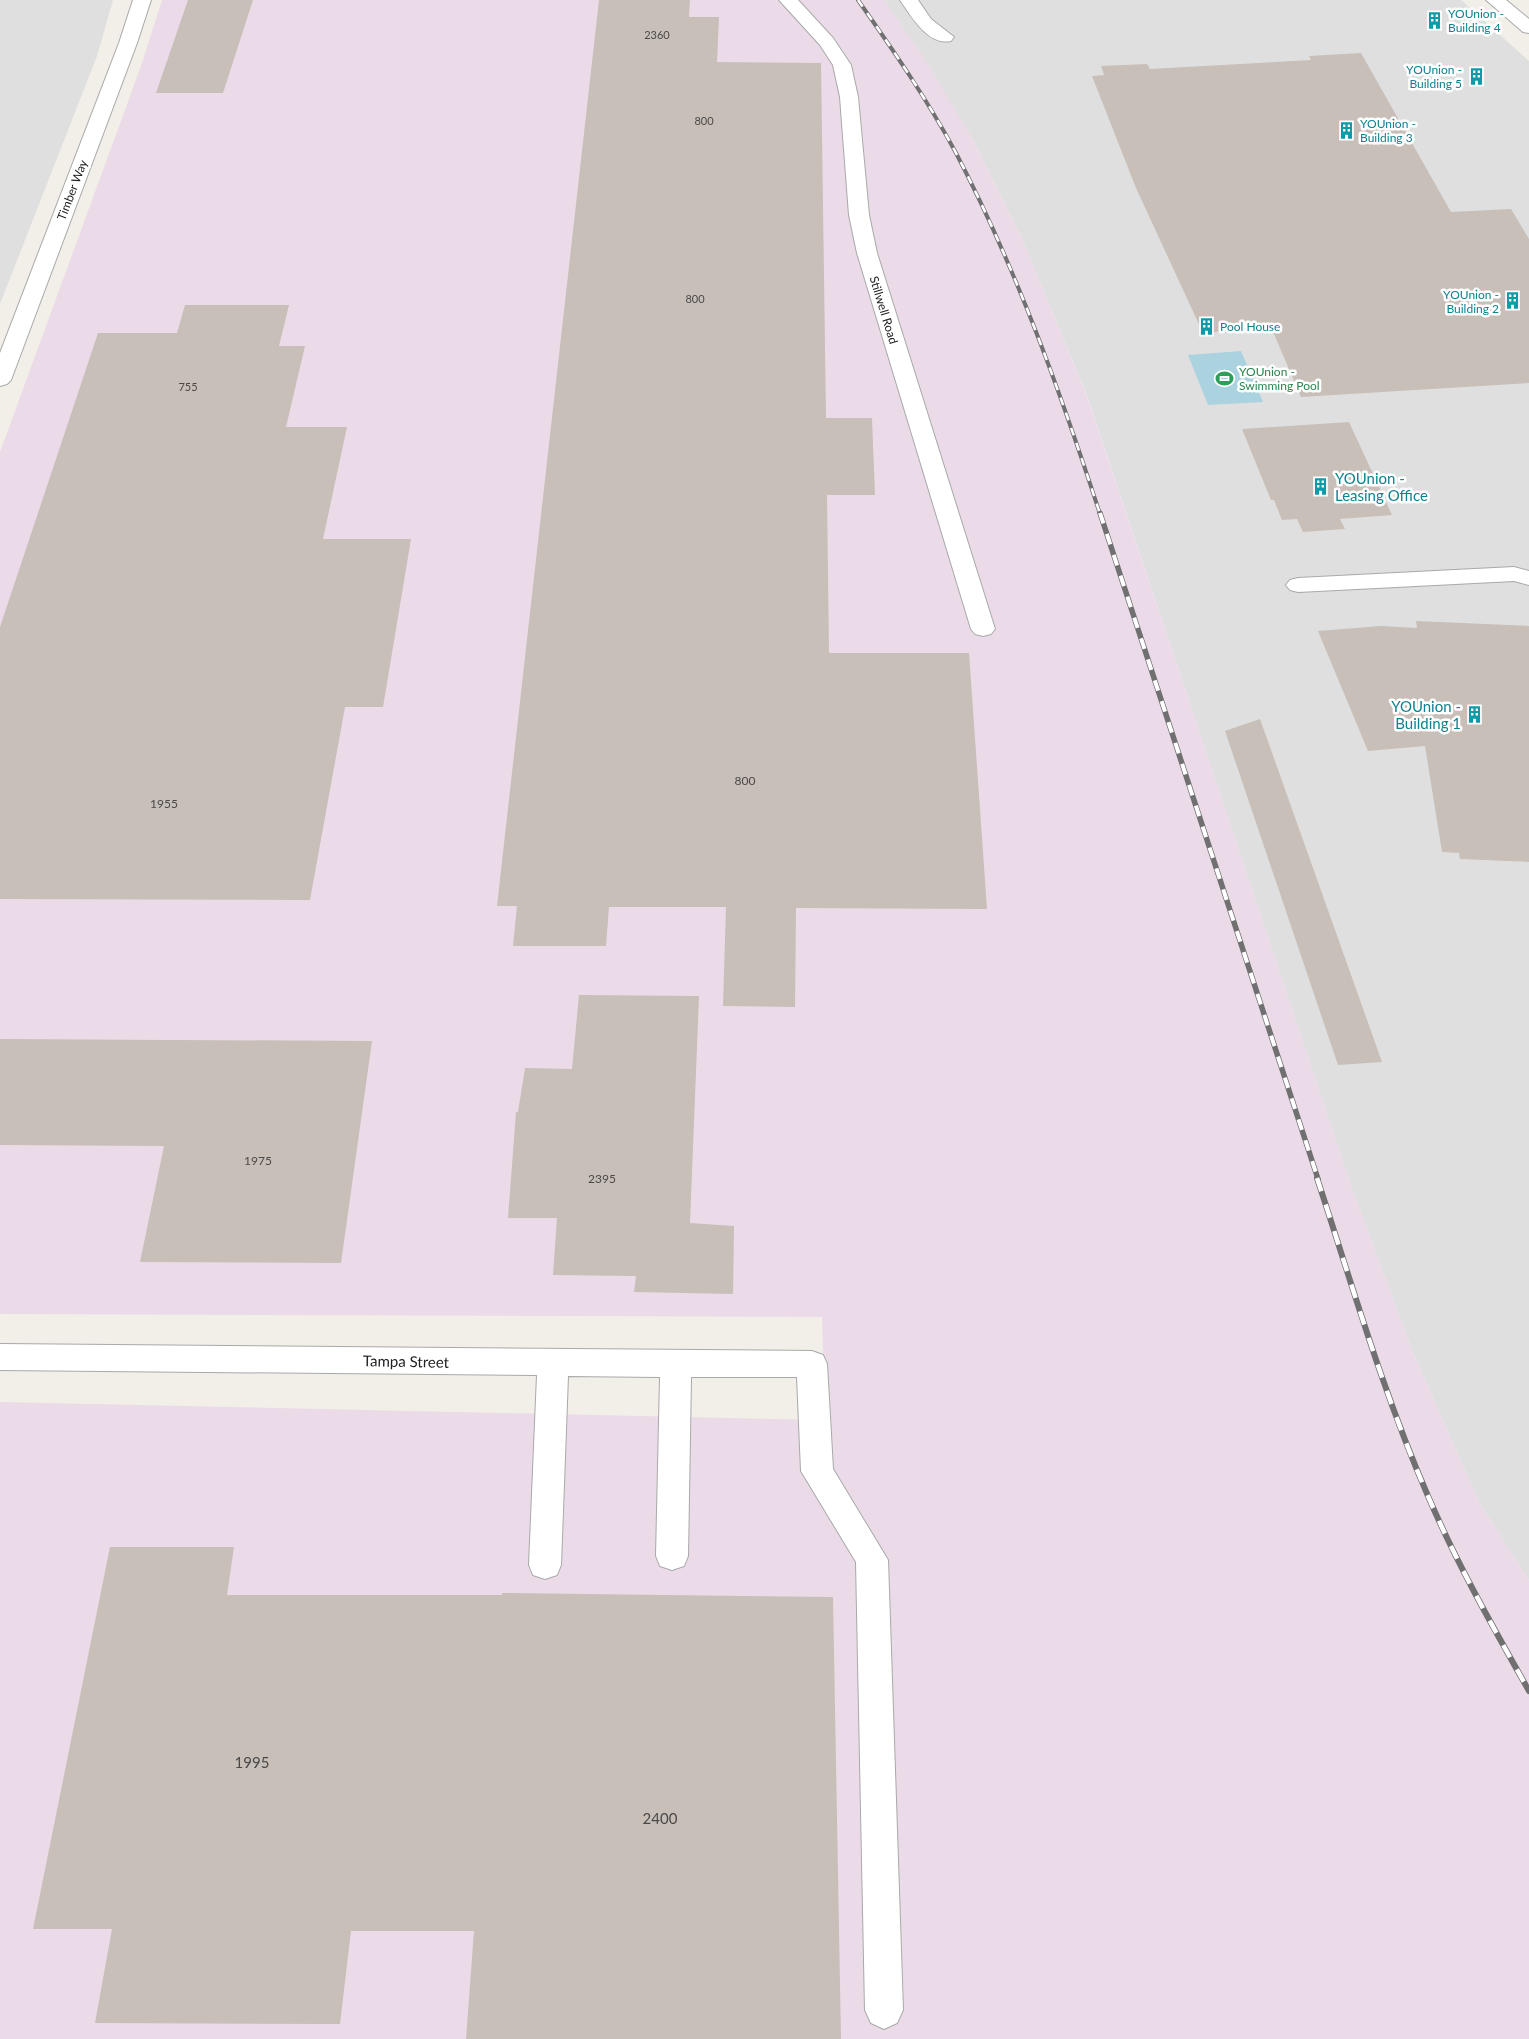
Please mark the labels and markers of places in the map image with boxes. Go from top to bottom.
place label: YOUnion - Building 4 [1448,6,1504,35]
building icon: YOUnion - Building 4 [1424,10,1444,30]
place label: YOUnion - Building 5 [1406,62,1462,91]
building icon: YOUnion - Building 5 [1466,66,1486,86]
place label: YOUnion - Building 3 [1360,116,1416,145]
building icon: YOUnion - Building 3 [1336,120,1356,140]
place label: YOUnion - Building 2 [1443,287,1499,316]
building icon: YOUnion - Building 2 [1503,291,1523,311]
building icon: Pool House [1196,316,1216,336]
place label: Pool House [1220,319,1280,334]
place label: YOUnion - Swimming Pool [1239,364,1320,393]
sports icon: YOUnion - Swimming Pool [1215,368,1235,388]
place label: YOUnion - Leasing Office [1335,469,1428,504]
building icon: YOUnion - Leasing Office [1311,477,1331,497]
place label: YOUnion - Building 1 [1391,697,1461,732]
building icon: YOUnion - Building 1 [1465,705,1485,725]

